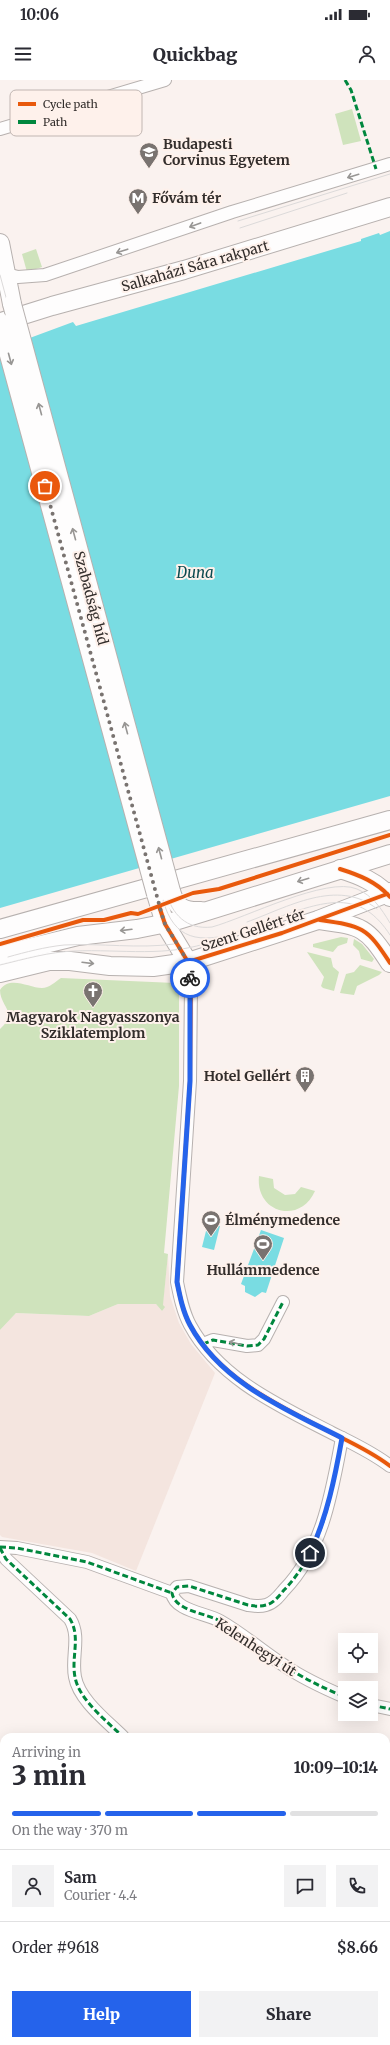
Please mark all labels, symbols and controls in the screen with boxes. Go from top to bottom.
text: 10:06 [20,5,59,24]
icon: menu [12,43,34,65]
text: Quickbag [153,43,237,66]
icon: person [356,43,378,65]
legend [10,90,142,136]
text: Cycle path [43,97,98,111]
text: Path [43,115,68,129]
place label: Budapesti Corvinus Egyetem [163,135,290,169]
school or university icon: Budapesti Corvinus Egyetem [138,141,160,169]
one-way arrow [346,173,359,180]
metro station icon: Fővám tér [127,187,149,215]
place label: Fővám tér [152,189,222,207]
one-way arrow [189,222,202,229]
street label: Salkaházi Sára rakpart [119,236,271,296]
one-way arrow [116,247,128,255]
one-way arrow [7,353,14,366]
one-way arrow [36,403,43,416]
pin [28,469,62,503]
icon: bag [34,475,56,497]
one-way arrow [70,528,77,541]
street label: Szabadság híd [70,549,112,648]
water label: Duna [175,563,214,582]
one-way arrow [122,721,130,734]
one-way arrow [156,847,163,860]
one-way arrow [297,877,310,884]
street label: Szent Gellért tér [199,905,307,955]
one-way arrow [120,927,133,934]
courier [170,958,210,998]
one-way arrow [81,959,94,967]
icon: bike [179,967,201,989]
church icon: Magyarok Nagyasszonya Sziklatemplom [82,980,104,1008]
place label: Magyarok Nagyasszonya Sziklatemplom [6,1008,180,1042]
building icon: Hotel Gellért [294,1065,316,1093]
place label: Hotel Gellért [204,1067,291,1085]
sports icon: Élménymedence [200,1209,222,1237]
place label: Élménymedence [225,1211,340,1229]
sports icon: Hullámmedence [252,1233,274,1261]
place label: Hullámmedence [206,1261,320,1279]
one-way arrow [228,1339,241,1346]
pin [293,1536,327,1570]
icon: home [299,1542,321,1564]
street label: Kelenhegyi út [212,1614,300,1680]
map controls [338,1633,378,1721]
button: locate [338,1633,378,1673]
button: layers [338,1681,378,1721]
text: Arriving in [12,1744,81,1761]
text: 10:09–10:14 [294,1758,378,1777]
text: 3 min [12,1759,86,1792]
text: On the way · 370 m [12,1822,128,1839]
button: person [12,1865,54,1907]
button: chat [284,1865,326,1907]
button: phone [336,1865,378,1907]
text: Sam [64,1868,97,1887]
text: Courier · 4.4 [64,1887,137,1904]
text: Order #9618 [12,1938,99,1957]
text: $8.66 [337,1938,378,1957]
button: Help [12,1991,191,2037]
button: Share [199,1991,378,2037]

